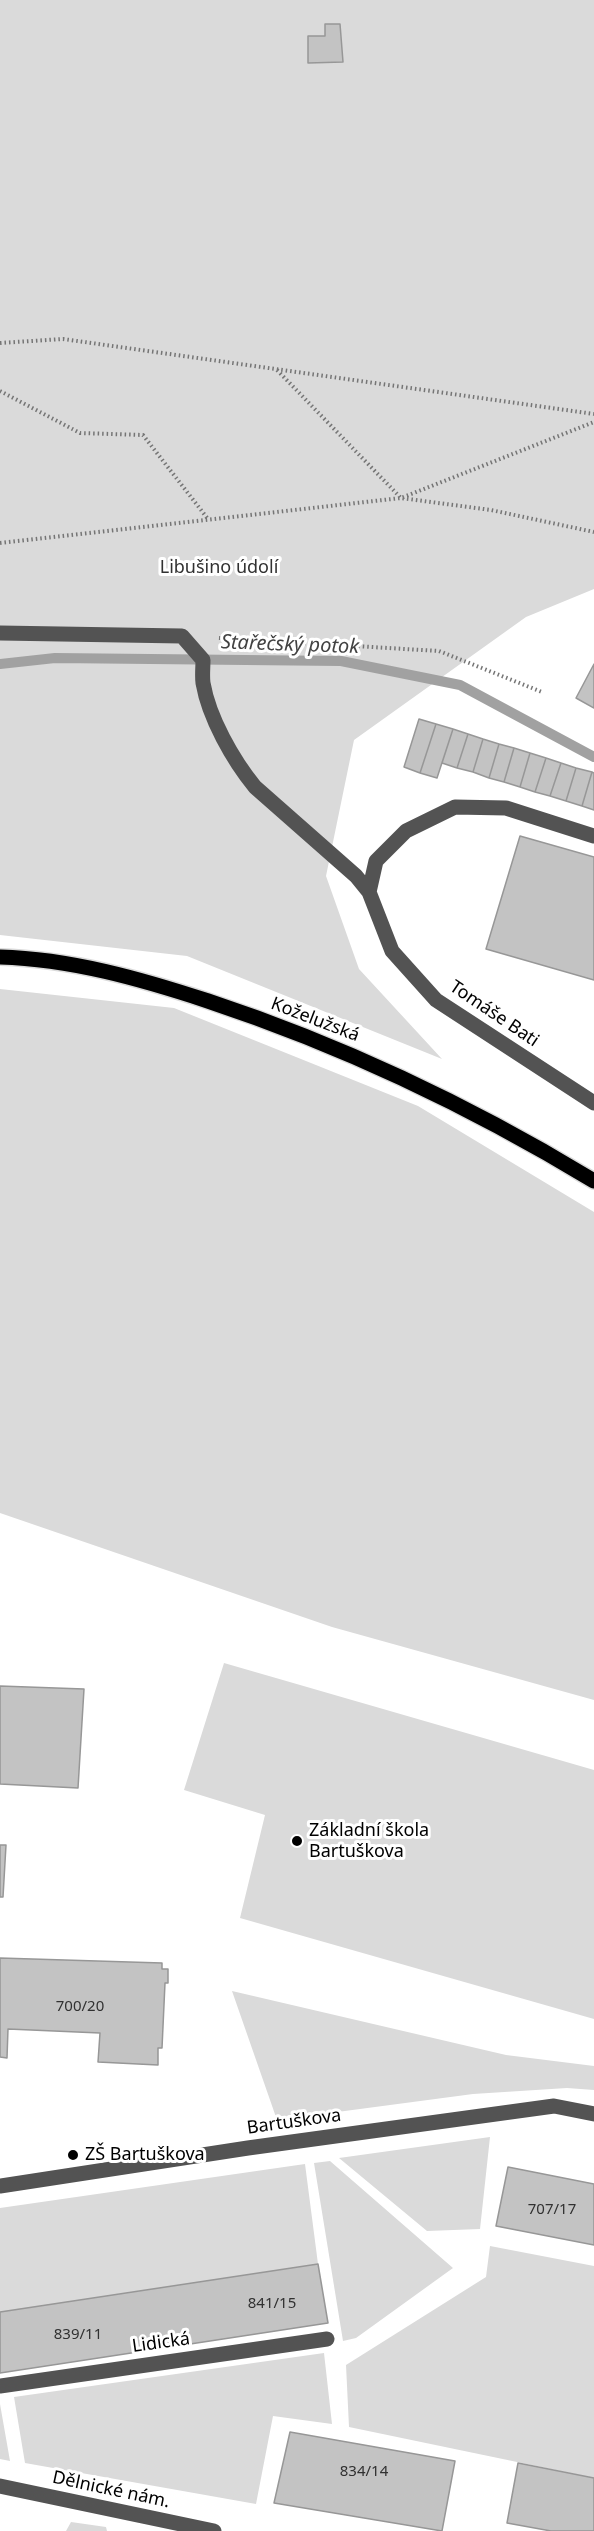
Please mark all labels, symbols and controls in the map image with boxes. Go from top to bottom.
park label: Libušino údolí [160,557,278,579]
water label: Stařečský potok [220,631,360,659]
street label: Tomáše Bati [445,976,543,1052]
street label: Koželužská [268,993,362,1047]
place label: Základní škola Bartuškova [309,1820,429,1862]
marker: Základní škola Bartuškova [290,1834,304,1848]
house number: 700/20 [56,1998,104,2016]
street label: Bartuškova [246,2105,342,2139]
place label: ZŠ Bartuškova [85,2144,205,2166]
marker: ZŠ Bartuškova [66,2148,80,2162]
house number: 707/17 [528,2201,576,2219]
house number: 841/15 [248,2295,296,2313]
house number: 839/11 [54,2326,102,2344]
street label: Lidická [131,2328,191,2358]
house number: 834/14 [340,2463,388,2481]
street label: Dělnické nám. [50,2467,172,2513]

